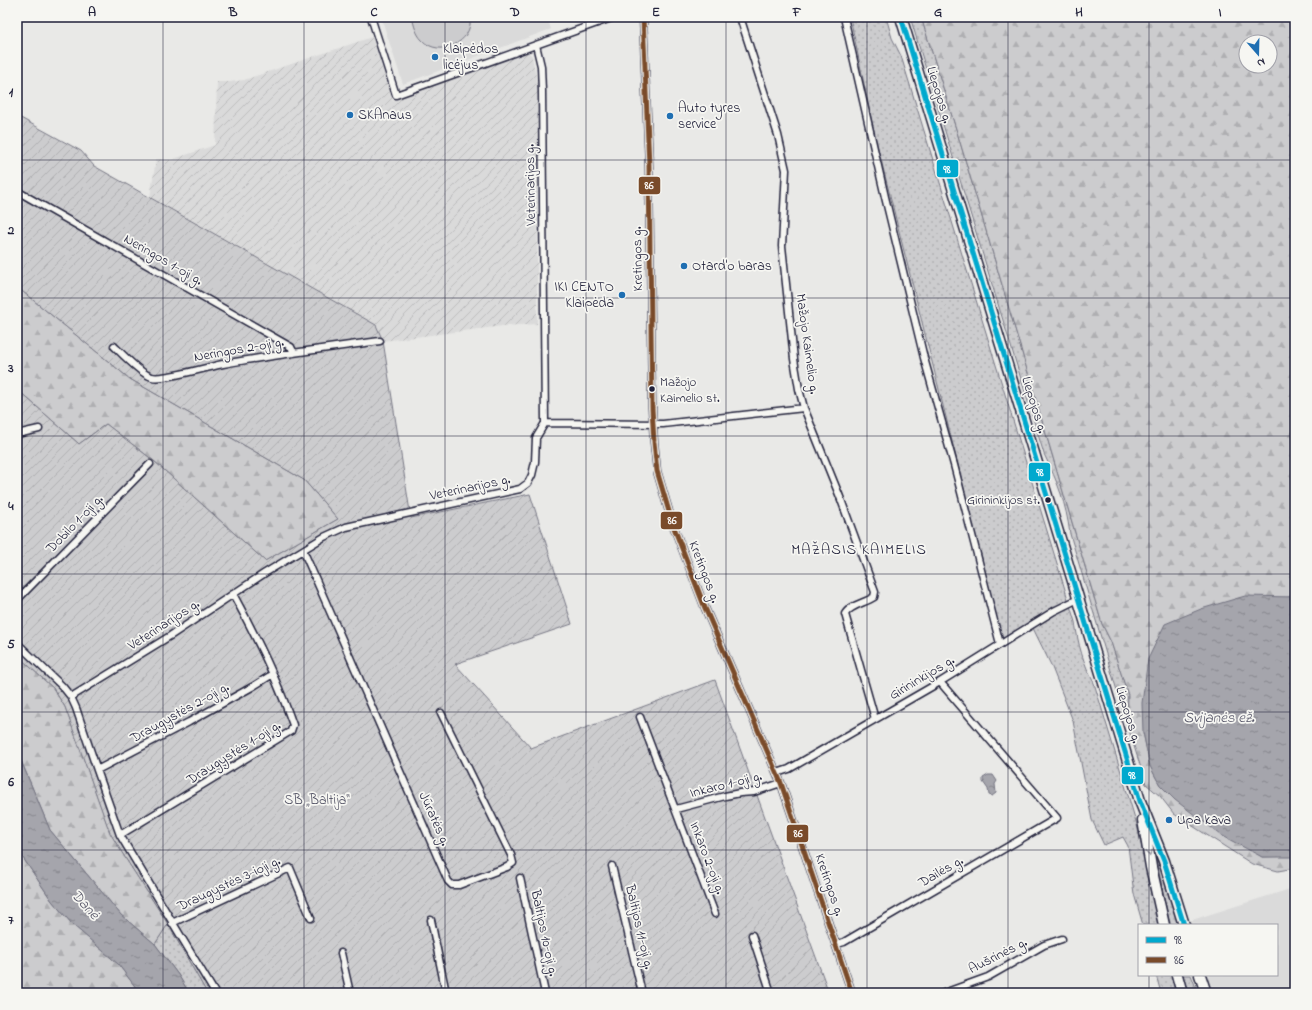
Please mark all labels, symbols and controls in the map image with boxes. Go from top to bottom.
text: A [88,3,96,22]
text: B [228,3,238,22]
text: C [370,3,378,22]
text: D [509,3,520,22]
text: E [652,3,660,22]
text: F [792,3,802,22]
text: G [934,3,942,22]
text: H [1075,3,1083,22]
text: I [1218,3,1222,22]
north arrow [1238,34,1278,74]
place label: Klaipėdos licėjus [443,39,498,76]
marker: Klaipėdos licėjus [430,52,440,62]
text: N [1255,54,1267,71]
street label: Liepojos g. [919,64,958,126]
text: 1 [9,83,14,102]
place label: Auto tyres service [678,98,740,135]
place label: SKAnaus [358,105,412,126]
marker: SKAnaus [345,110,355,120]
marker: Auto tyres service [665,111,675,121]
street label: Veterinarijos g. [520,144,543,227]
line badge: 98 [936,159,959,178]
text: 98 [942,162,952,178]
line badge: 86 [638,176,661,195]
text: 86 [644,178,654,194]
text: 2 [7,221,15,240]
street label: Kretingos g. [627,226,650,292]
street label: Neringos 1-oji g. [119,229,207,292]
place label: Otard'o baras [692,256,772,277]
marker: Otard'o baras [679,261,689,271]
place label: IKI CENTO Klaipėda [554,277,614,314]
marker: IKI CENTO Klaipėda [617,290,627,300]
street label: Mažojo Kaimelio g. [789,292,824,396]
street label: Neringos 2-oji g. [192,332,286,369]
text: 3 [7,359,14,378]
place label: Mažojo Kaimelio st. [660,373,720,408]
street label: Liepojos g. [1014,374,1053,436]
marker: Mažojo Kaimelio st. [647,384,657,394]
line badge: 98 [1028,462,1051,482]
text: 98 [1035,465,1045,481]
street label: Veterinarijos g. [427,469,513,508]
street label: Dobilo 1-oji g. [41,490,109,560]
place label: Girininkijos st. [967,491,1040,510]
marker: Girininkijos st. [1043,495,1053,505]
text: 4 [7,497,14,516]
line badge: 86 [660,511,683,530]
text: 86 [667,513,677,529]
street label: Kretingos g. [682,538,725,607]
district label: MAŽASIS KAIMELIS [791,539,927,561]
street label: Veterinarijos g. [123,594,205,657]
text: 5 [7,635,15,654]
street label: Girininkijos g. [885,650,959,707]
street label: Draugystės 2-oji g. [126,677,234,750]
street label: Liepojos g. [1108,684,1147,746]
water label: Svijanės ež. [1184,707,1255,729]
street label: Draugystės 1-oji g. [182,716,286,792]
street label: Inkaro 1-oji g. [688,766,765,805]
line badge: 98 [1121,766,1144,785]
text: 98 [1127,768,1137,784]
text: 6 [7,773,14,792]
street label: Jūratės g. [412,788,455,850]
park label: SB „Baltija“ [284,790,350,811]
place label: Upa kava [1177,810,1231,831]
marker: Upa kava [1164,815,1174,825]
street label: Inkaro 2-oji g. [683,819,731,898]
line badge: 86 [786,824,809,843]
text: 86 [793,826,803,842]
one-way arrow [1144,850,1152,856]
street label: Draugystės 3-ioji g. [173,851,285,918]
street label: Kretingos g. [808,851,850,920]
street label: Dailės g. [914,851,968,895]
street label: Baltijos 11-oji g. [618,882,659,972]
water label: Danė [66,885,105,926]
street label: Baltijos 10-oji g. [523,887,563,979]
text: 7 [8,911,14,930]
legend [1138,924,1278,976]
street label: Aušrinės g. [965,932,1032,981]
text: 98 [1174,932,1183,950]
text: 86 [1174,952,1185,970]

